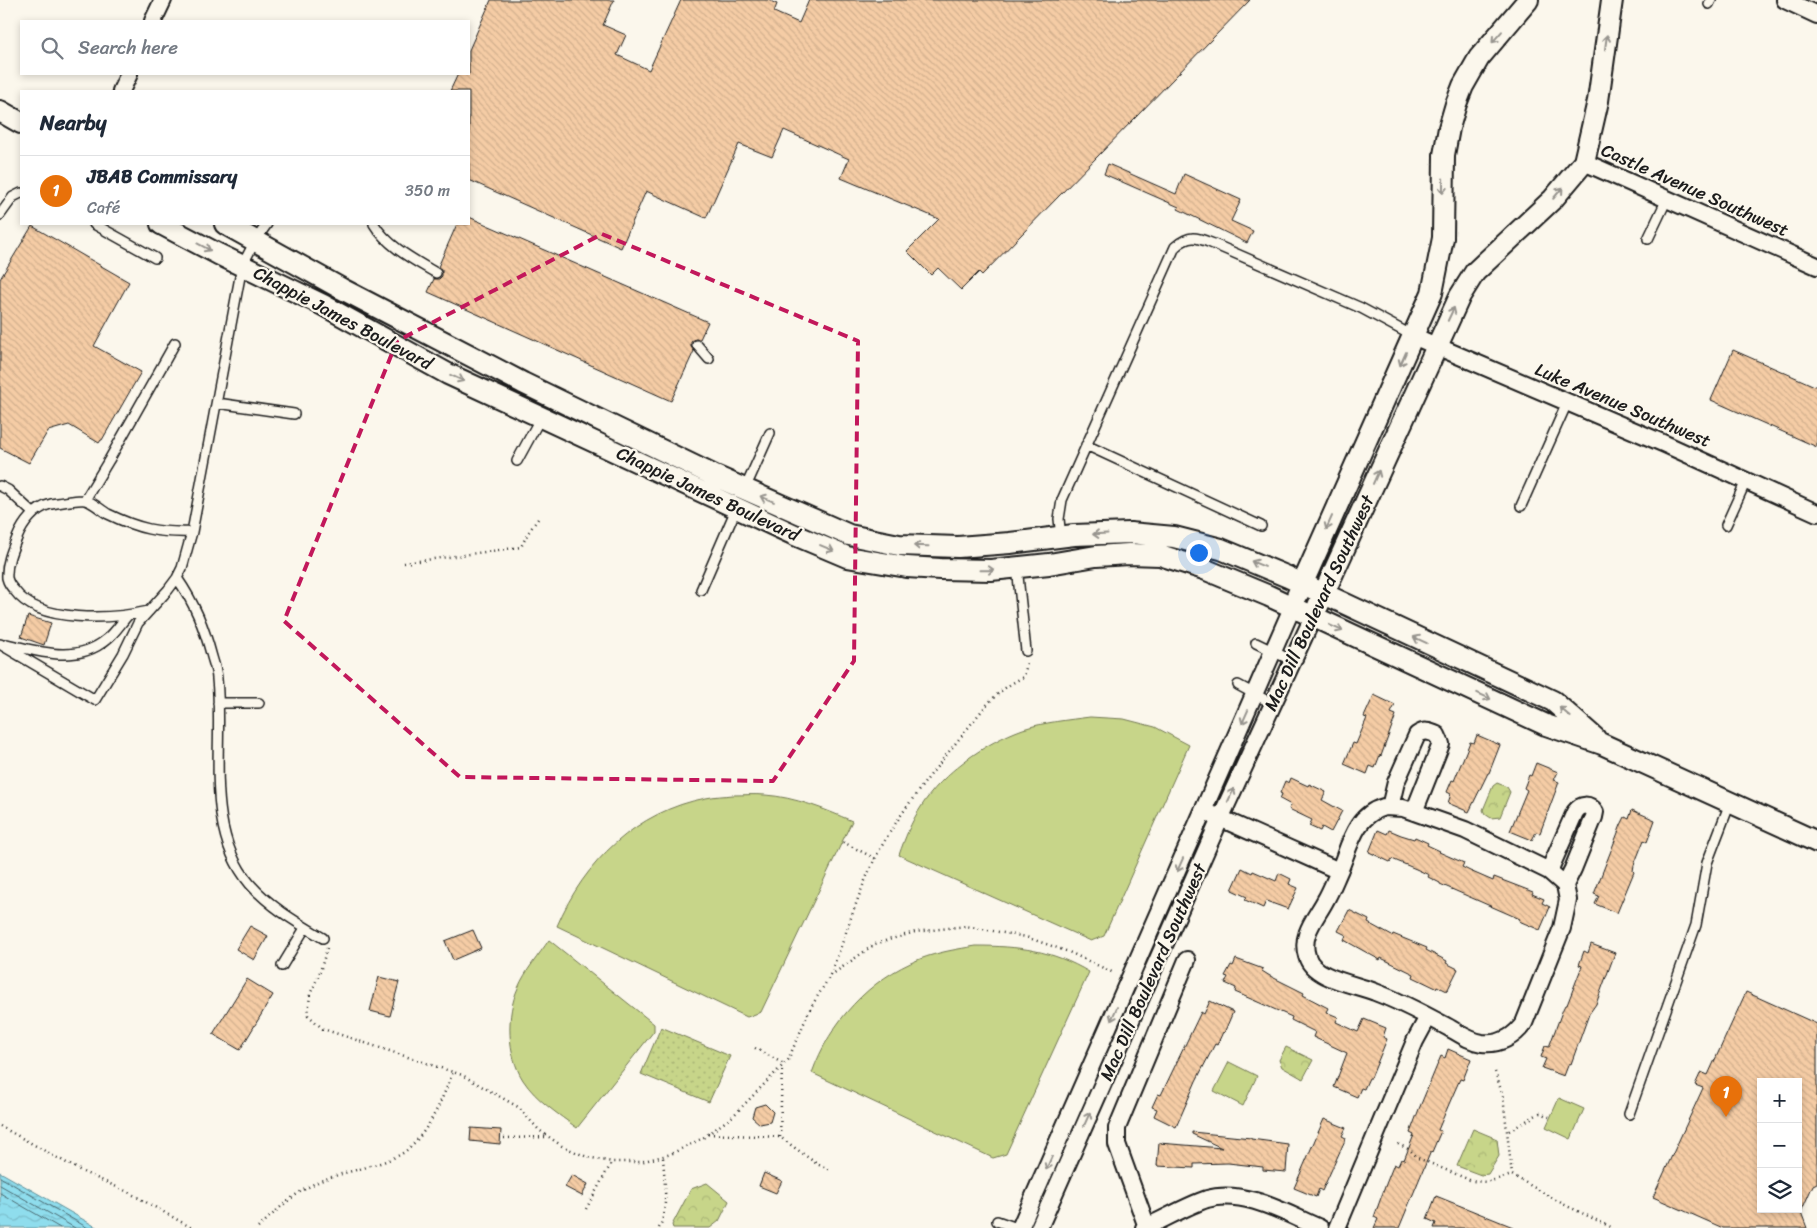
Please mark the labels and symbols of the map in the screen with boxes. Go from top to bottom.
one-way arrow [1491,31,1503,44]
one-way arrow [1601,34,1611,50]
street label: Castle Avenue Southwest [1596,134,1794,246]
one-way arrow [1439,178,1448,194]
one-way arrow [1552,187,1563,200]
one-way arrow [196,242,211,252]
street label: Chappie James Boulevard [248,257,440,380]
one-way arrow [1447,306,1457,321]
one-way arrow [1398,351,1407,366]
street label: Luke Avenue Southwest [1530,353,1716,457]
one-way arrow [449,373,464,383]
street label: Chappie James Boulevard [611,437,806,551]
one-way arrow [1372,470,1382,485]
street label: Mac Dill Boulevard Southwest [1255,489,1384,716]
one-way arrow [760,493,775,503]
one-way arrow [1324,515,1334,530]
one-way arrow [1092,529,1108,539]
your location [1186,540,1212,566]
one-way arrow [913,541,929,550]
one-way arrow [819,544,834,554]
one-way arrow [1251,559,1266,569]
one-way arrow [978,565,994,575]
one-way arrow [1329,623,1344,633]
one-way arrow [1413,634,1428,644]
one-way arrow [1476,692,1491,702]
one-way arrow [1559,706,1572,717]
one-way arrow [1240,709,1250,724]
one-way arrow [1227,788,1237,803]
street label: Mac Dill Boulevard Southwest [1090,857,1216,1086]
one-way arrow [1174,857,1184,872]
one-way arrow [1109,1006,1119,1021]
pin: 1 [1710,1076,1742,1117]
one-way arrow [1083,1112,1093,1127]
one-way arrow [1044,1155,1053,1170]

